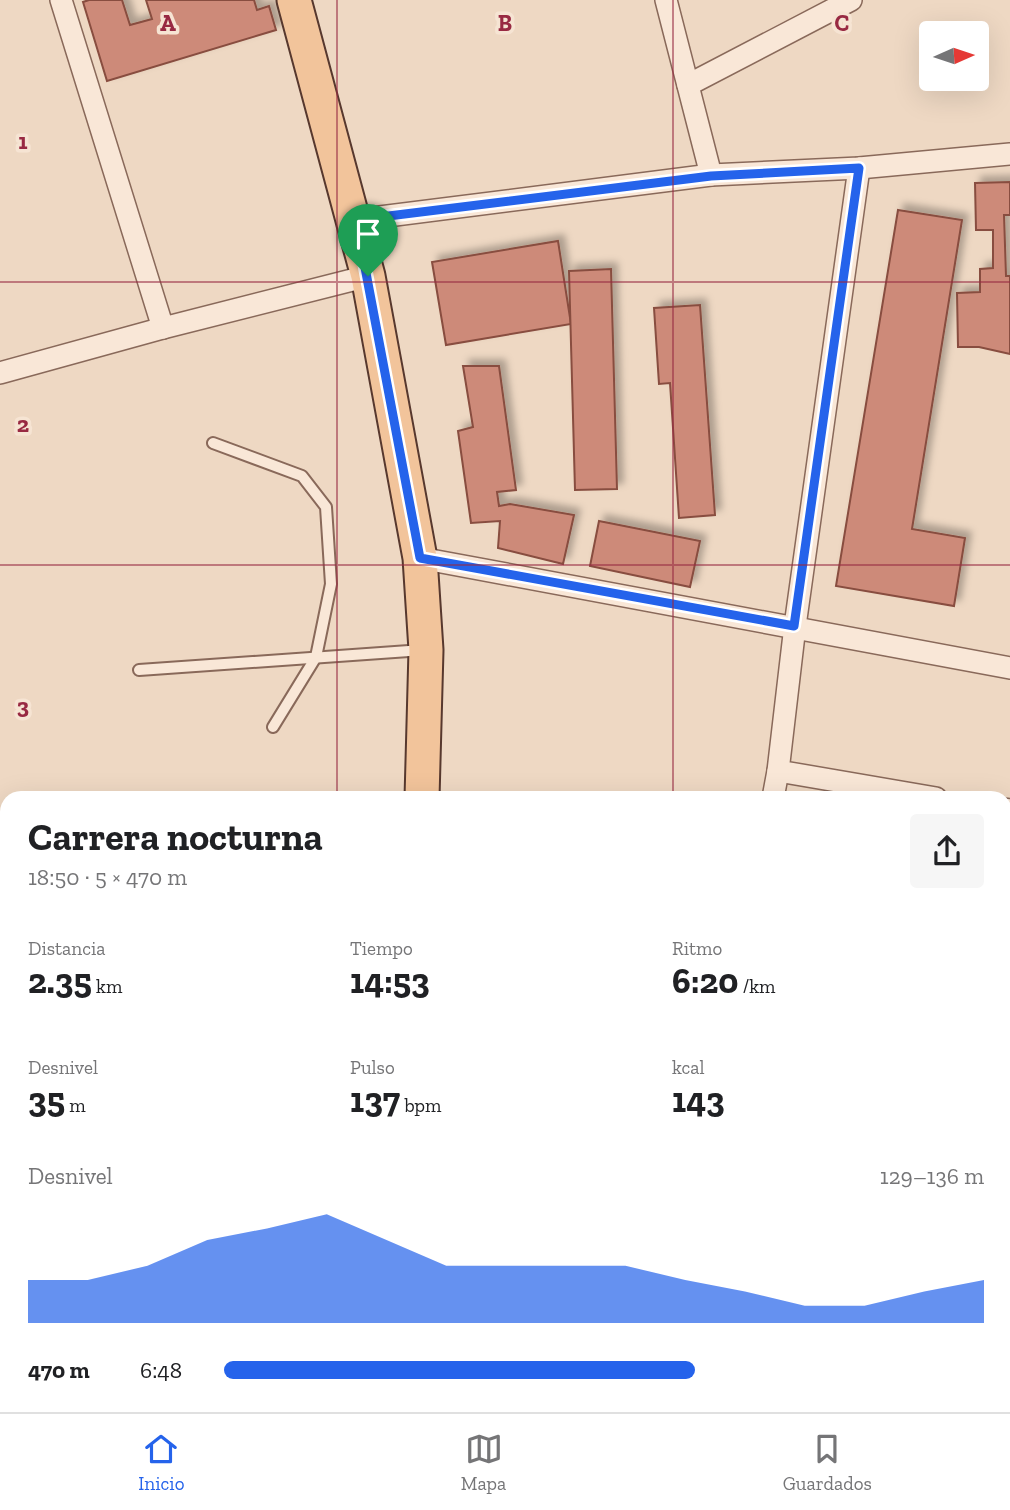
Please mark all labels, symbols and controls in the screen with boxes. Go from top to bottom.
text: A [160,9,176,37]
text: B [498,9,512,37]
text: C [835,9,849,37]
north arrow [919,21,989,91]
map controls [919,21,989,91]
text: 1 [18,127,28,155]
pin [338,204,398,276]
icon: arrive [349,215,387,253]
text: 2 [17,410,29,438]
text: 3 [17,692,29,720]
text: Carrera nocturna [28,814,323,860]
button: share [910,814,984,888]
text: 18:50 · 5 × 470 m [28,863,187,891]
text: Distancia [28,937,105,960]
text: Tiempo [350,937,413,960]
text: Ritmo [672,937,722,960]
text: 2.35 [28,960,92,1002]
text: 14:53 [350,960,430,1002]
text: 6:20 [672,960,738,1002]
text: km [92,975,122,998]
text: /km [738,975,775,998]
text: Desnivel [28,1056,98,1079]
text: Pulso [350,1056,395,1079]
text: kcal [672,1056,705,1079]
text: 35 [28,1079,65,1121]
text: 137 [350,1079,400,1121]
text: 143 [672,1079,725,1121]
text: m [65,1094,86,1117]
text: bpm [400,1094,441,1117]
text: Desnivel [28,1162,113,1190]
text: 129–136 m [880,1162,984,1190]
text: 470 m [28,1356,90,1384]
text: 6:48 [140,1356,182,1384]
tab: Inicio [138,1430,184,1495]
tab: Mapa [461,1430,506,1495]
tab: Guardados [783,1430,872,1495]

